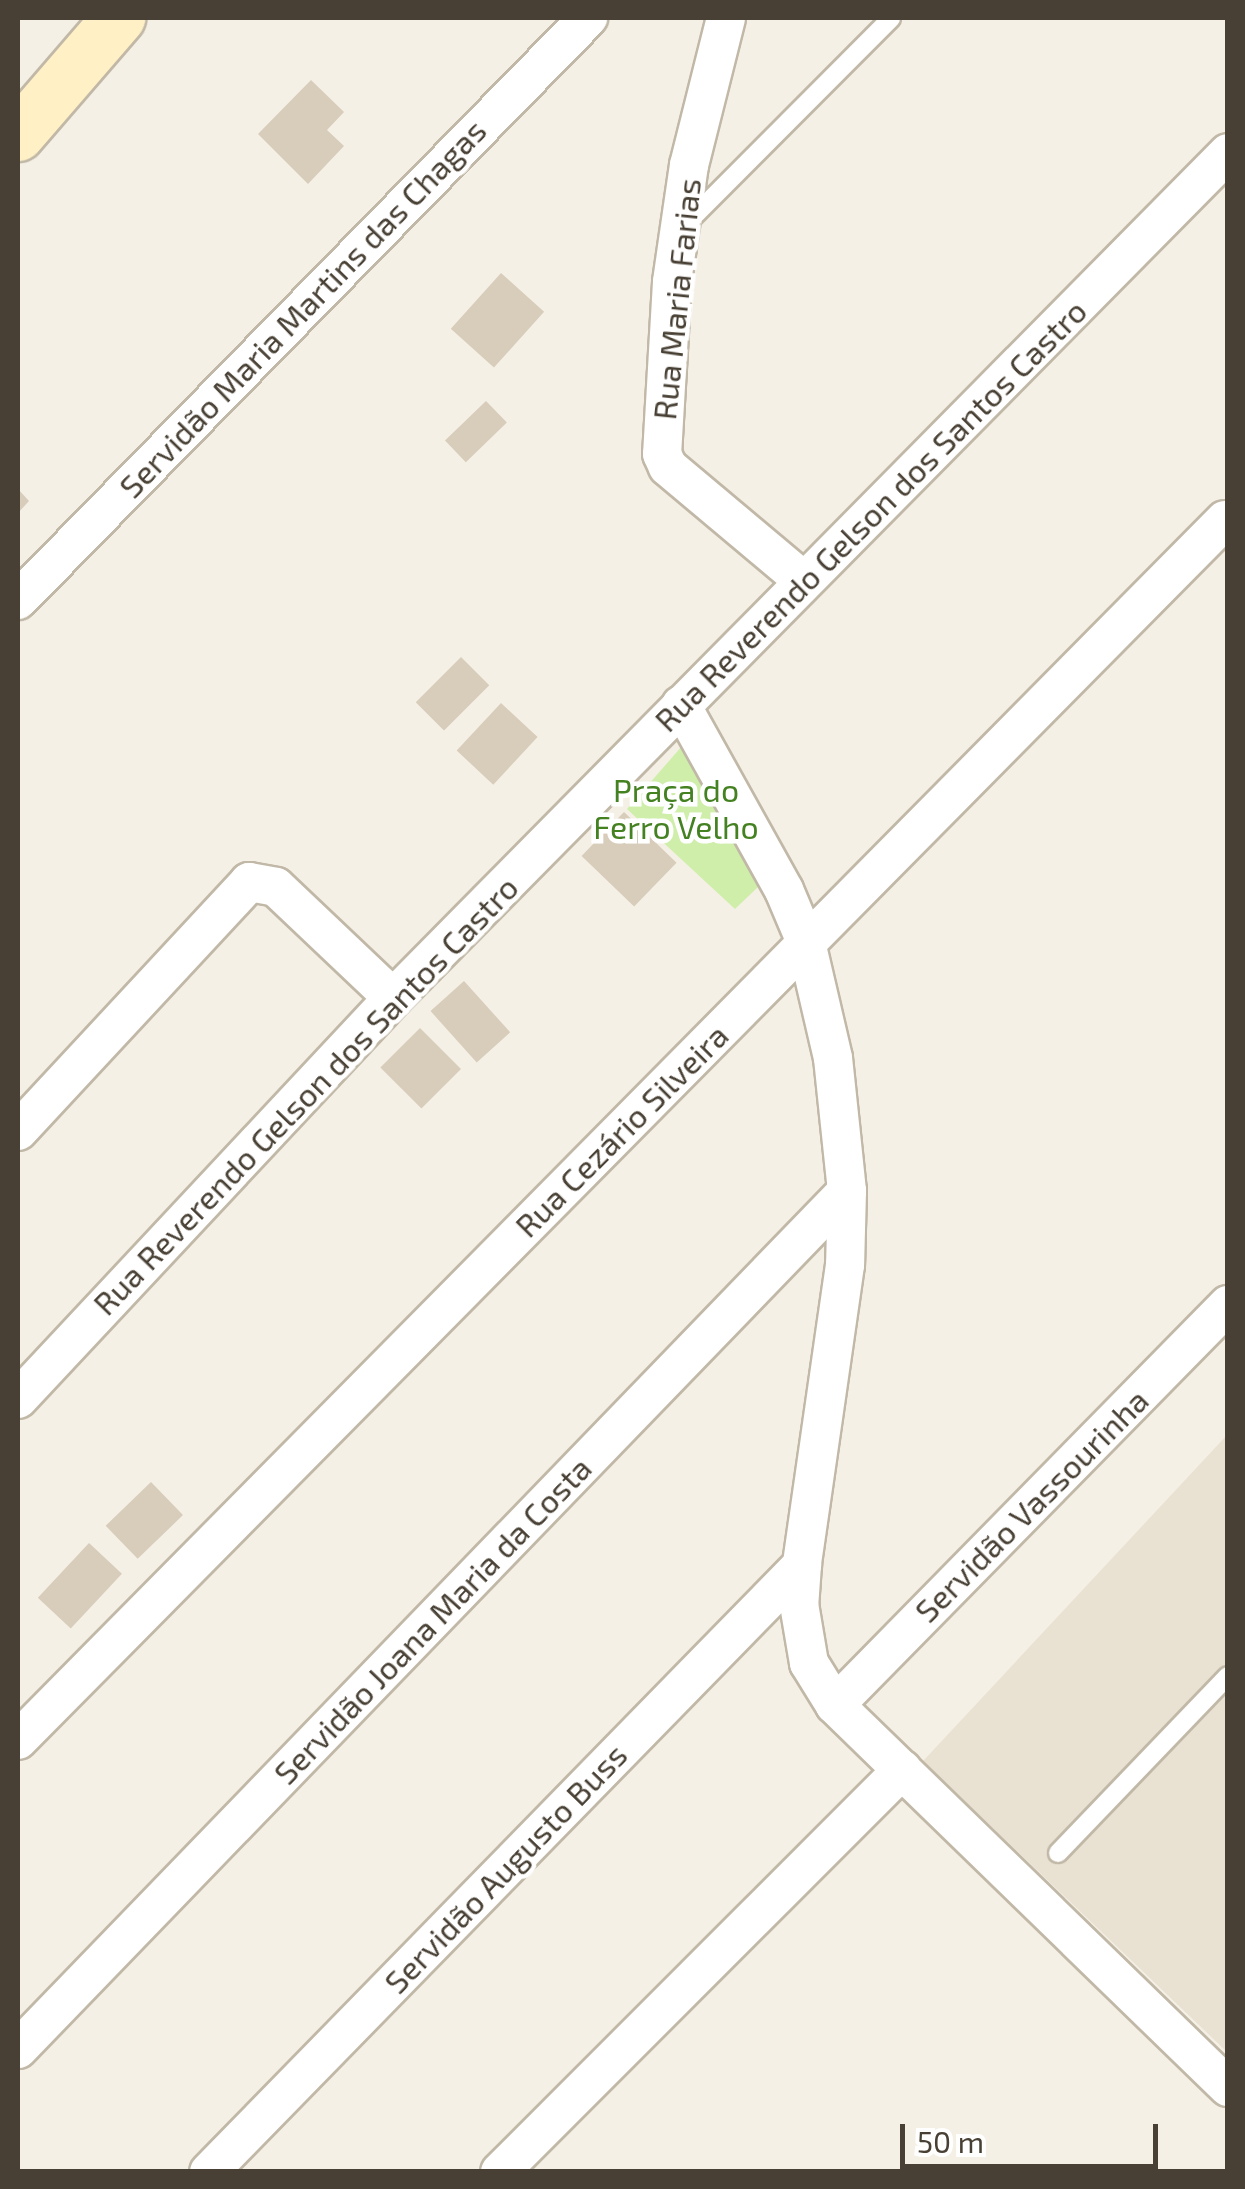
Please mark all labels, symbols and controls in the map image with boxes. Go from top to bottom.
street label: Servidão Maria Martins das Chagas [111,111,493,505]
street label: Rua Maria Farias [644,176,708,422]
street label: Rua Reverendo Gelson dos Santos Castro [646,291,1094,739]
park label: Praça do Ferro Velho [593,771,759,846]
street label: Rua Reverendo Gelson dos Santos Castro [85,868,525,1322]
street label: Rua Cezário Silveira [507,1016,735,1244]
street label: Servidão Vassourinha [906,1380,1156,1630]
street label: Servidão Joana Maria da Costa [265,1448,599,1792]
street label: Servidão Augusto Buss [376,1735,634,2001]
scale bar [905,2104,1162,2166]
text: 50 m [917,2123,984,2159]

